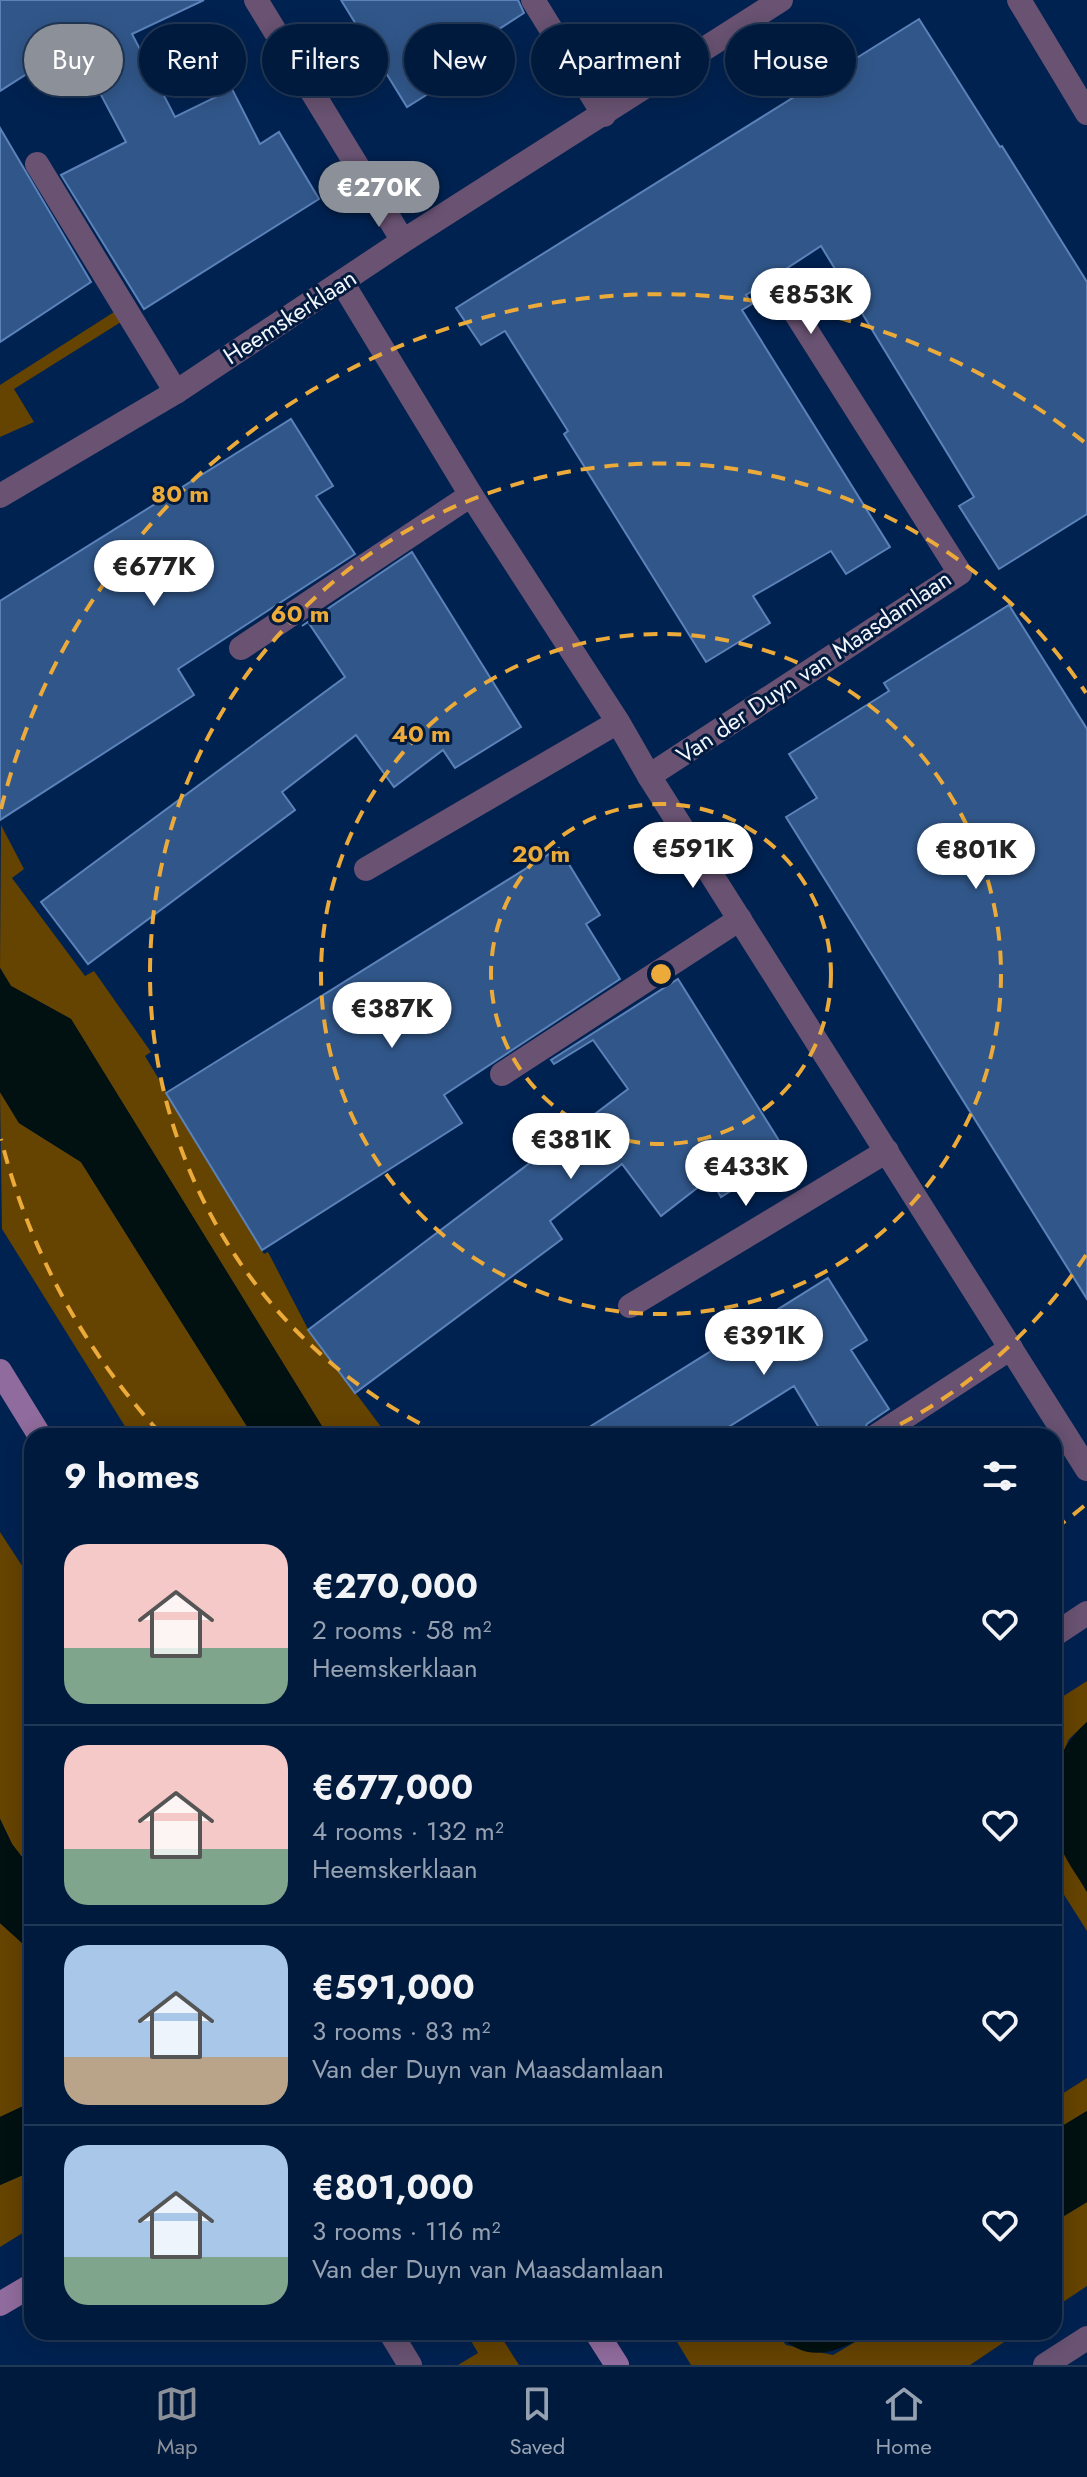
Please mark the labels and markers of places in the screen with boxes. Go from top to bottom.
pin: €270K [323,161,435,229]
pin: €853K [755,268,867,336]
pin: €677K [98,540,210,608]
pin: €591K [637,822,749,890]
pin: €801K [920,823,1032,891]
centre of rings [647,960,675,988]
pin: €387K [336,982,448,1050]
pin: €381K [515,1113,627,1181]
pin: €433K [690,1140,802,1208]
pin: €391K [708,1309,820,1377]

